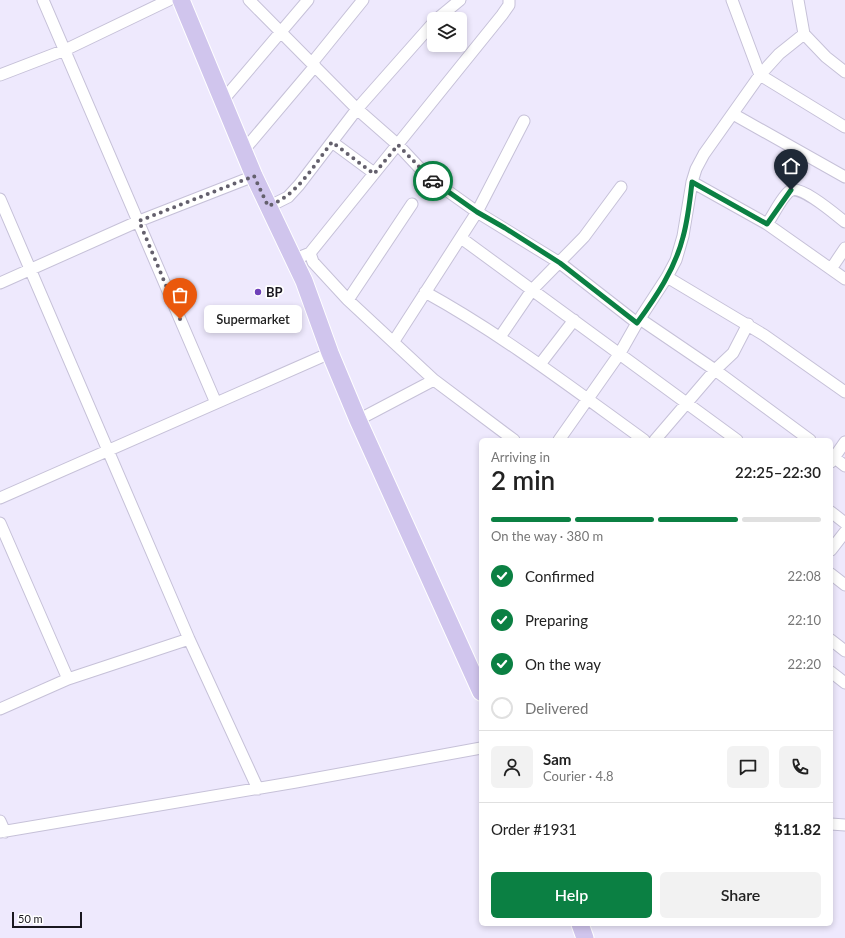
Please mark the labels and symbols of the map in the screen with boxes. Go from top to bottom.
pin [774,149,808,190]
courier [413,161,453,201]
pin [163,278,197,319]
place label: BP [266,284,283,300]
marker: BP [253,287,263,297]
callout: Supermarket [204,305,302,333]
scale bar [12,910,82,929]

